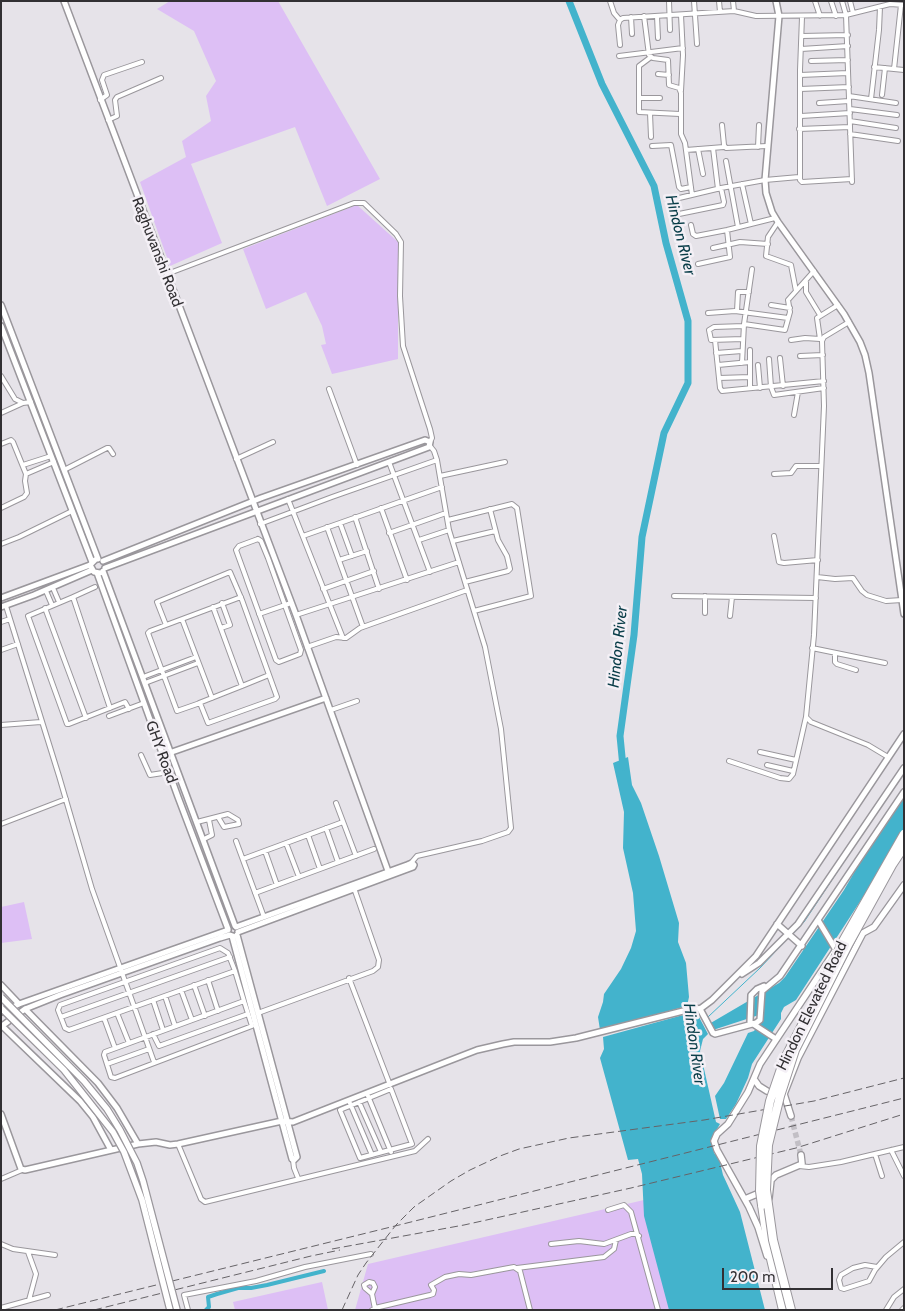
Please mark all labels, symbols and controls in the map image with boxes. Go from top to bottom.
water label: Hindon River [661,193,699,277]
street label: Raghuvanshi Road [128,195,186,309]
water label: Hindon River [604,605,632,689]
street label: GHY Road [141,718,181,786]
street label: Hindon Elevated Road [773,939,851,1073]
water label: Hindon River [679,1002,709,1086]
scale bar [725,1258,836,1290]
text: 200 m [730,1268,775,1286]

